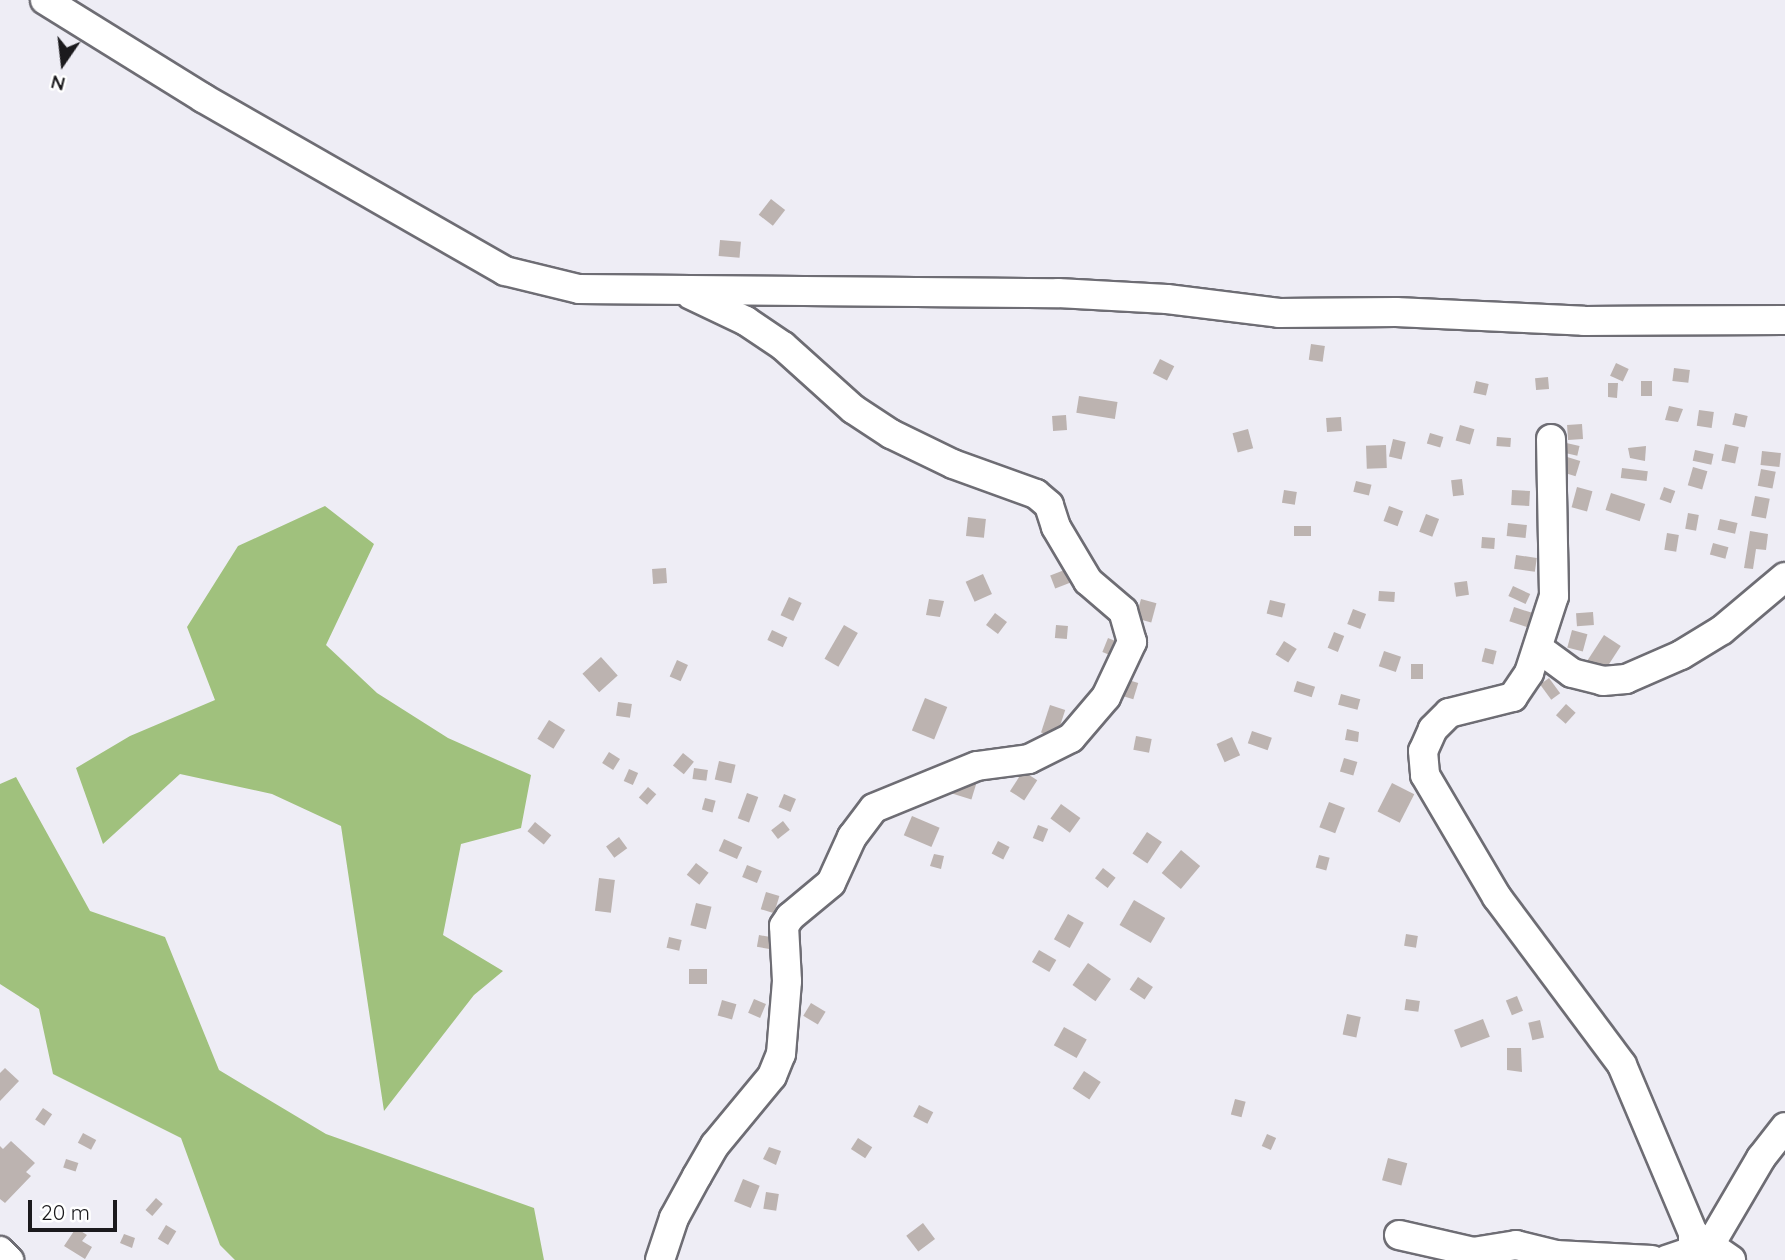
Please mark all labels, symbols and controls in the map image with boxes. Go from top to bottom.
north arrow [28,28,98,98]
text: N [48,70,68,97]
scale bar [32,1186,121,1230]
text: 20 m [41,1199,90,1225]

